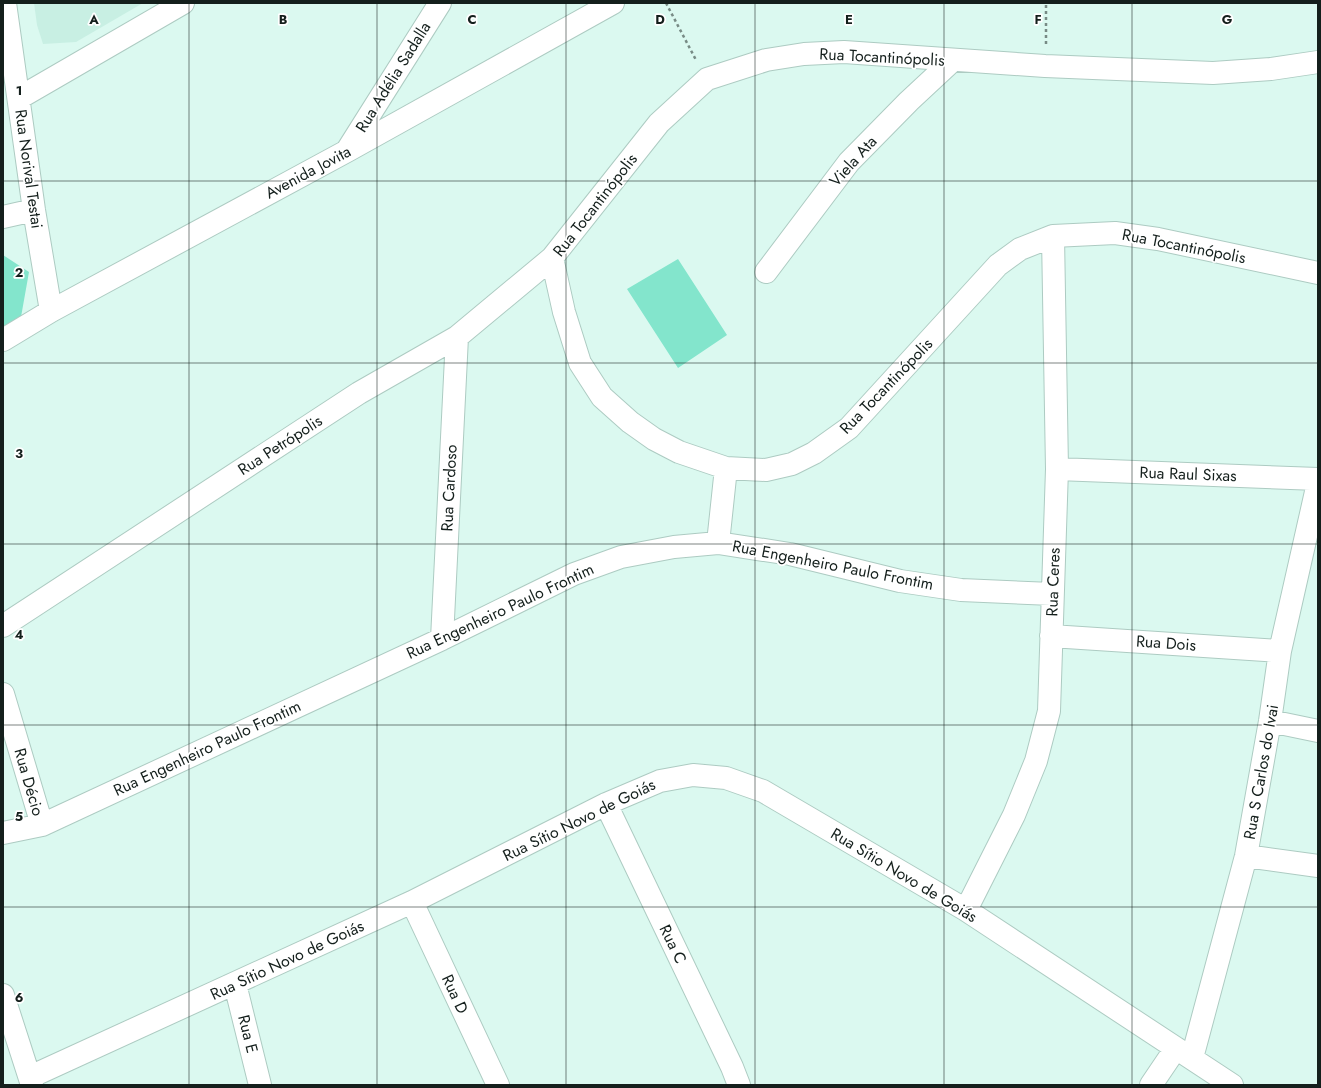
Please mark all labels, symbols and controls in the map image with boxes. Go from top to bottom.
text: A [88,10,99,29]
text: B [279,10,288,29]
text: C [467,10,477,29]
text: D [655,10,665,29]
text: E [845,10,853,29]
text: F [1034,10,1042,29]
text: G [1222,10,1233,29]
street label: Rua Adélia Sadalla [350,17,436,137]
street label: Rua Tocantinópolis [819,42,945,72]
text: 1 [16,81,22,100]
street label: Rua Norival Testai [9,108,49,230]
street label: Viela Ata [824,131,882,191]
street label: Avenida Jovita [261,140,355,204]
street label: Rua Tocantinópolis [547,148,643,262]
street label: Rua Tocantinópolis [1120,223,1248,269]
text: 2 [15,263,23,282]
street label: Rua Tocantinópolis [834,333,938,439]
street label: Rua Petrópolis [233,409,327,481]
text: 3 [15,444,23,463]
street label: Rua Cardoso [435,444,463,532]
street label: Rua Raul Sixas [1139,461,1237,487]
street label: Rua Engenheiro Paulo Frontim [730,534,936,596]
street label: Rua Ceres [1040,547,1066,617]
street label: Rua Engenheiro Paulo Frontim [402,557,598,665]
text: 4 [14,625,24,644]
street label: Rua Dois [1135,629,1197,657]
street label: Rua Engenheiro Paulo Frontim [109,694,305,802]
street label: Rua S Carlos do Ivai [1238,703,1284,841]
street label: Rua Décio [8,745,50,819]
street label: Rua Sítio Novo de Goiás [499,773,659,867]
text: 5 [15,807,23,826]
street label: Rua Sítio Novo de Goiás [826,822,982,928]
street label: Rua Sítio Novo de Goiás [206,914,368,1006]
street label: Rua C [654,921,692,967]
street label: Rua D [436,971,474,1017]
text: 6 [15,988,24,1007]
street label: Rua E [232,1012,264,1056]

